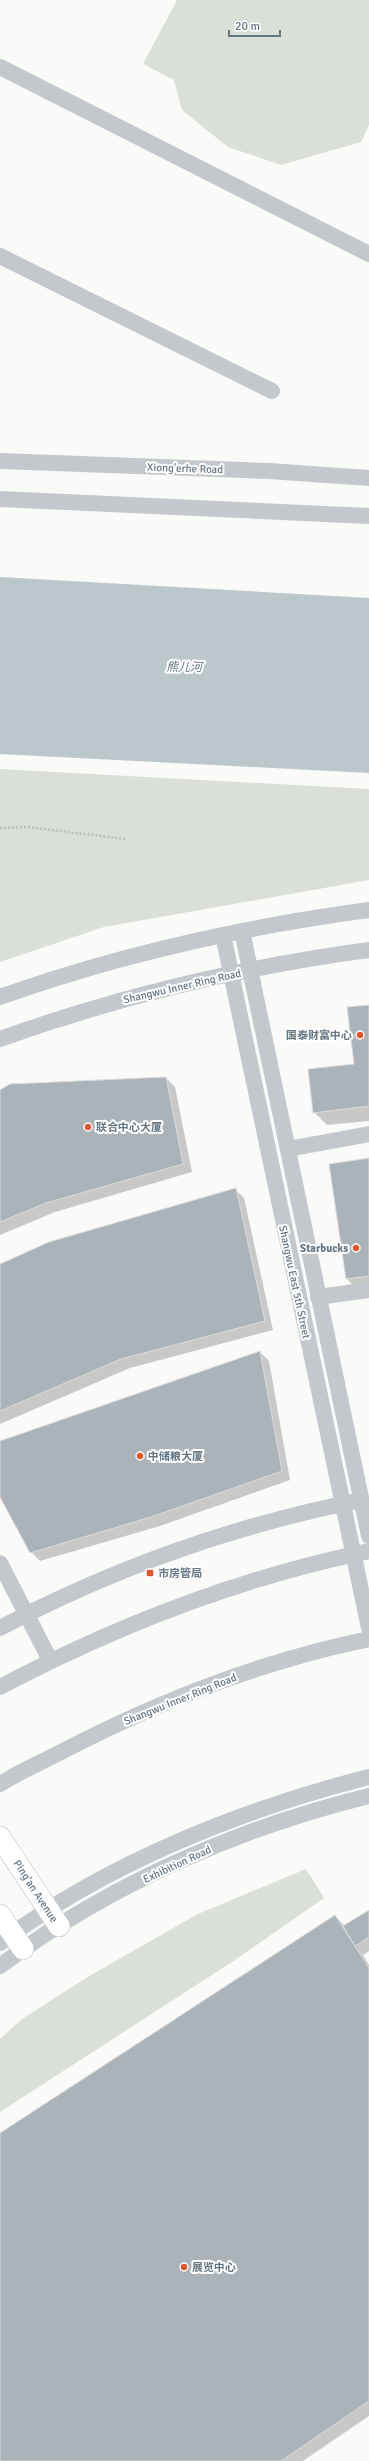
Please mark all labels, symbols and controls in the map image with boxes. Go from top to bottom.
scale bar [229,12,280,38]
text: 20 m [235,19,260,34]
street label: Xiong'erhe Road [147,461,223,476]
water label: 熊儿河 [166,660,204,675]
street label: Shangwu Inner Ring Road [122,967,242,1006]
place label: 国泰财富中心 [286,1029,352,1042]
marker: 国泰财富中心 [355,1030,365,1040]
place label: 联合中心大厦 [96,1121,162,1134]
marker: 联合中心大厦 [83,1122,93,1132]
street label: Shangwu East 5th Street [276,1224,313,1340]
place label: Starbucks [300,1242,348,1255]
marker: Starbucks [351,1243,361,1253]
place label: 中储粮大厦 [148,1450,203,1463]
marker: 中储粮大厦 [135,1451,145,1461]
place label: 市房管局 [158,1567,202,1580]
marker: 市房管局 [145,1568,155,1578]
street label: Shangwu Inner Ring Road [122,1671,239,1728]
street label: Exhibition Road [141,1843,213,1886]
street label: Ping'an Avenue [11,1858,61,1925]
place label: 展览中心 [192,2261,236,2274]
marker: 展览中心 [179,2262,189,2272]

